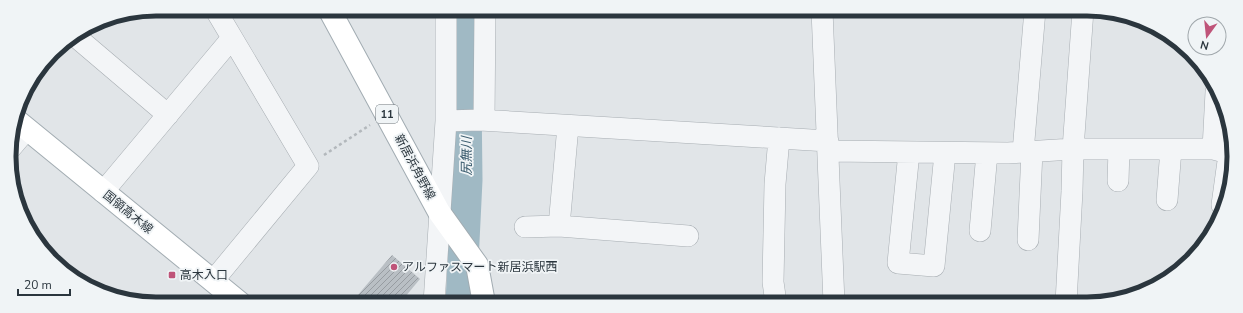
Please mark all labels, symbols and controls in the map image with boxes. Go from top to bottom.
north arrow [1187,16,1227,56]
text: N [1199,37,1210,53]
road number: 11 [376,105,398,123]
street label: 新居浜角野線 [391,131,439,203]
water label: 尻無川 [458,135,476,176]
street label: 国領高木線 [100,187,156,237]
place label: アルファスマート新居浜駅西 [402,259,558,275]
marker: アルファスマート新居浜駅西 [389,262,399,272]
place label: 高木入口 [180,267,228,283]
marker: 高木入口 [167,270,177,280]
scale bar [18,271,70,297]
text: 20 m [24,277,52,293]

